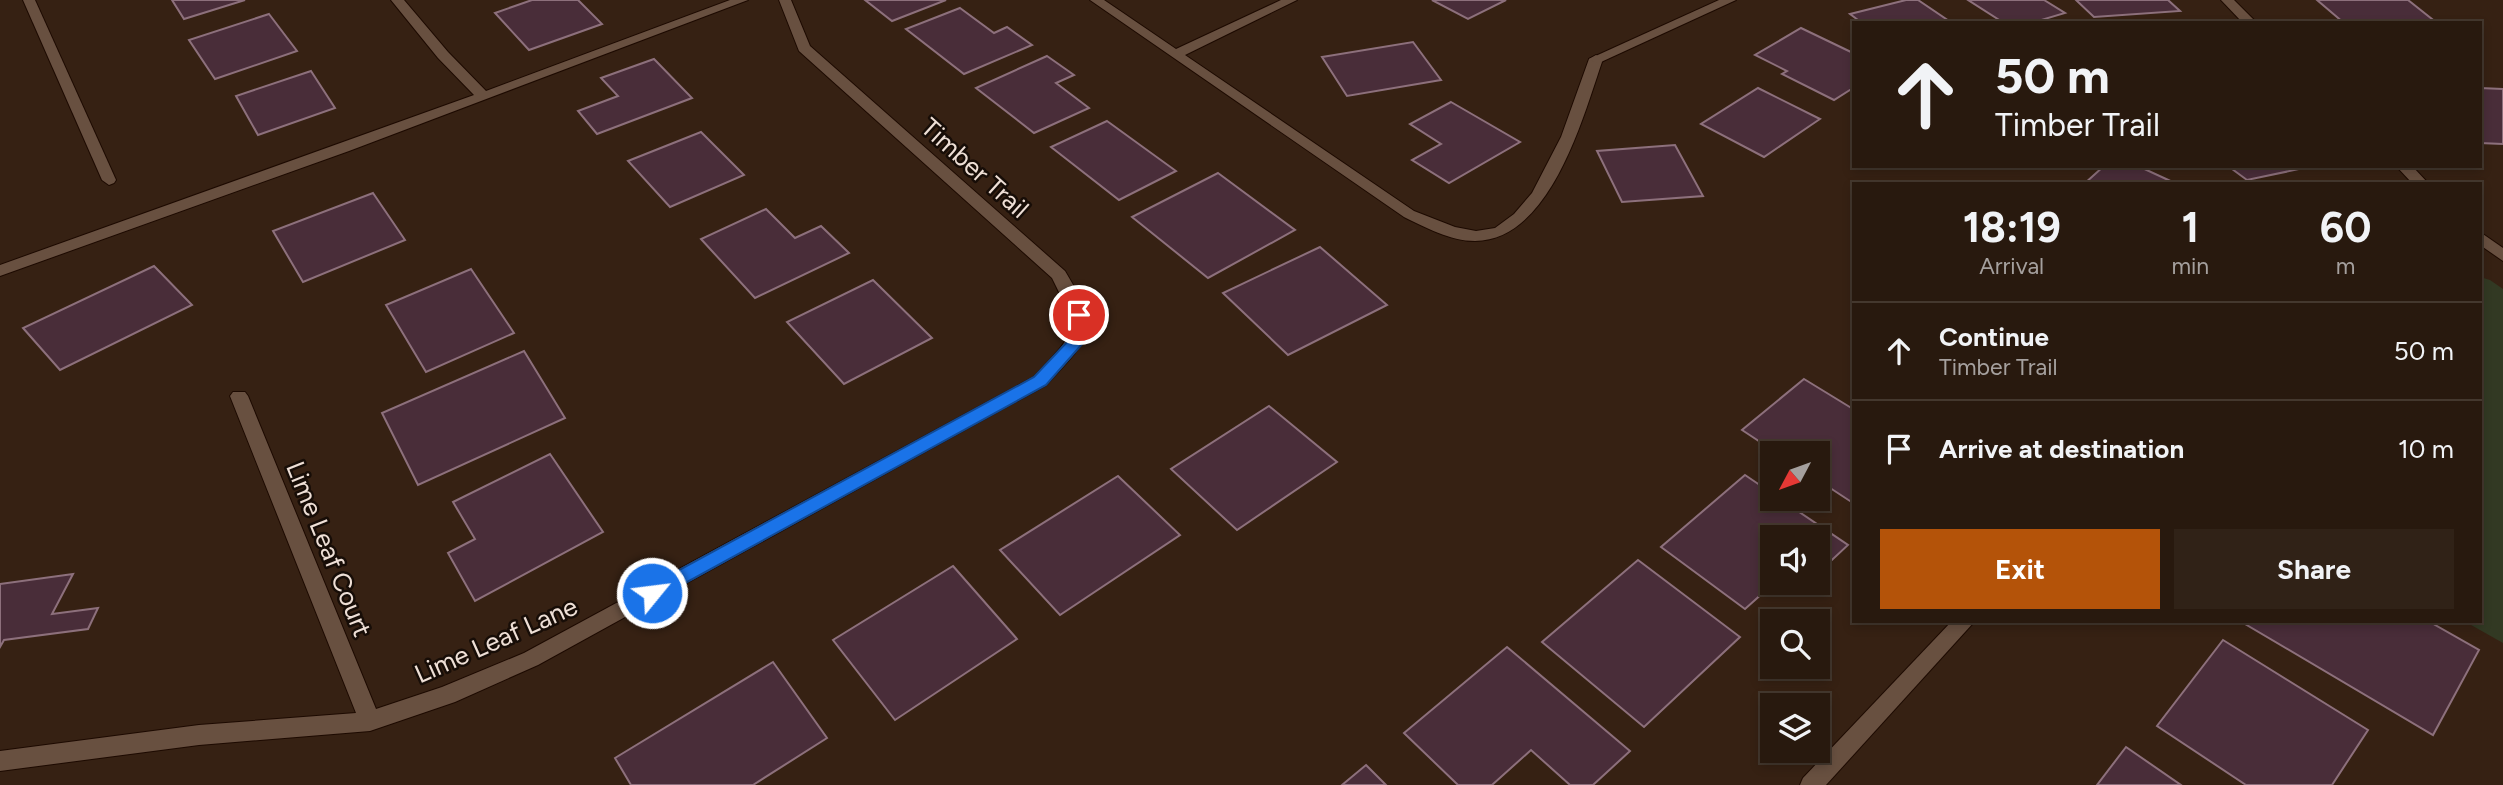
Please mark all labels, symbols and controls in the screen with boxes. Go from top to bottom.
text: 50 m [1995,46,2110,105]
icon: ahead [1880,49,1971,140]
text: Timber Trail [1995,106,2160,144]
street label: Timber Trail [914,111,1036,225]
text: 18:19 [1963,202,2061,253]
text: 1 [2181,202,2199,253]
text: 60 [2320,202,2371,253]
text: Arrival [1979,252,2044,280]
text: min [2171,252,2209,280]
text: m [2336,252,2355,280]
pin [1049,285,1109,345]
icon: arrive [1060,296,1098,334]
text: Continue [1939,321,2049,353]
icon: ahead [1880,332,1918,370]
text: 50 m [2394,335,2454,367]
text: Timber Trail [1939,353,2058,381]
icon: arrive [1880,430,1918,468]
text: Arrive at destination [1939,433,2184,465]
text: 10 m [2398,433,2454,465]
north arrow [1760,441,1830,511]
map controls [1760,441,1830,763]
street label: Lime Leaf Court [279,457,379,641]
button: sound [1760,525,1830,595]
button: Exit [1880,529,2160,609]
button: Share [2174,529,2454,609]
position arrow [615,556,689,630]
street label: Lime Leaf Lane [410,590,582,690]
button: search [1760,609,1830,679]
button: layers [1760,693,1830,763]

